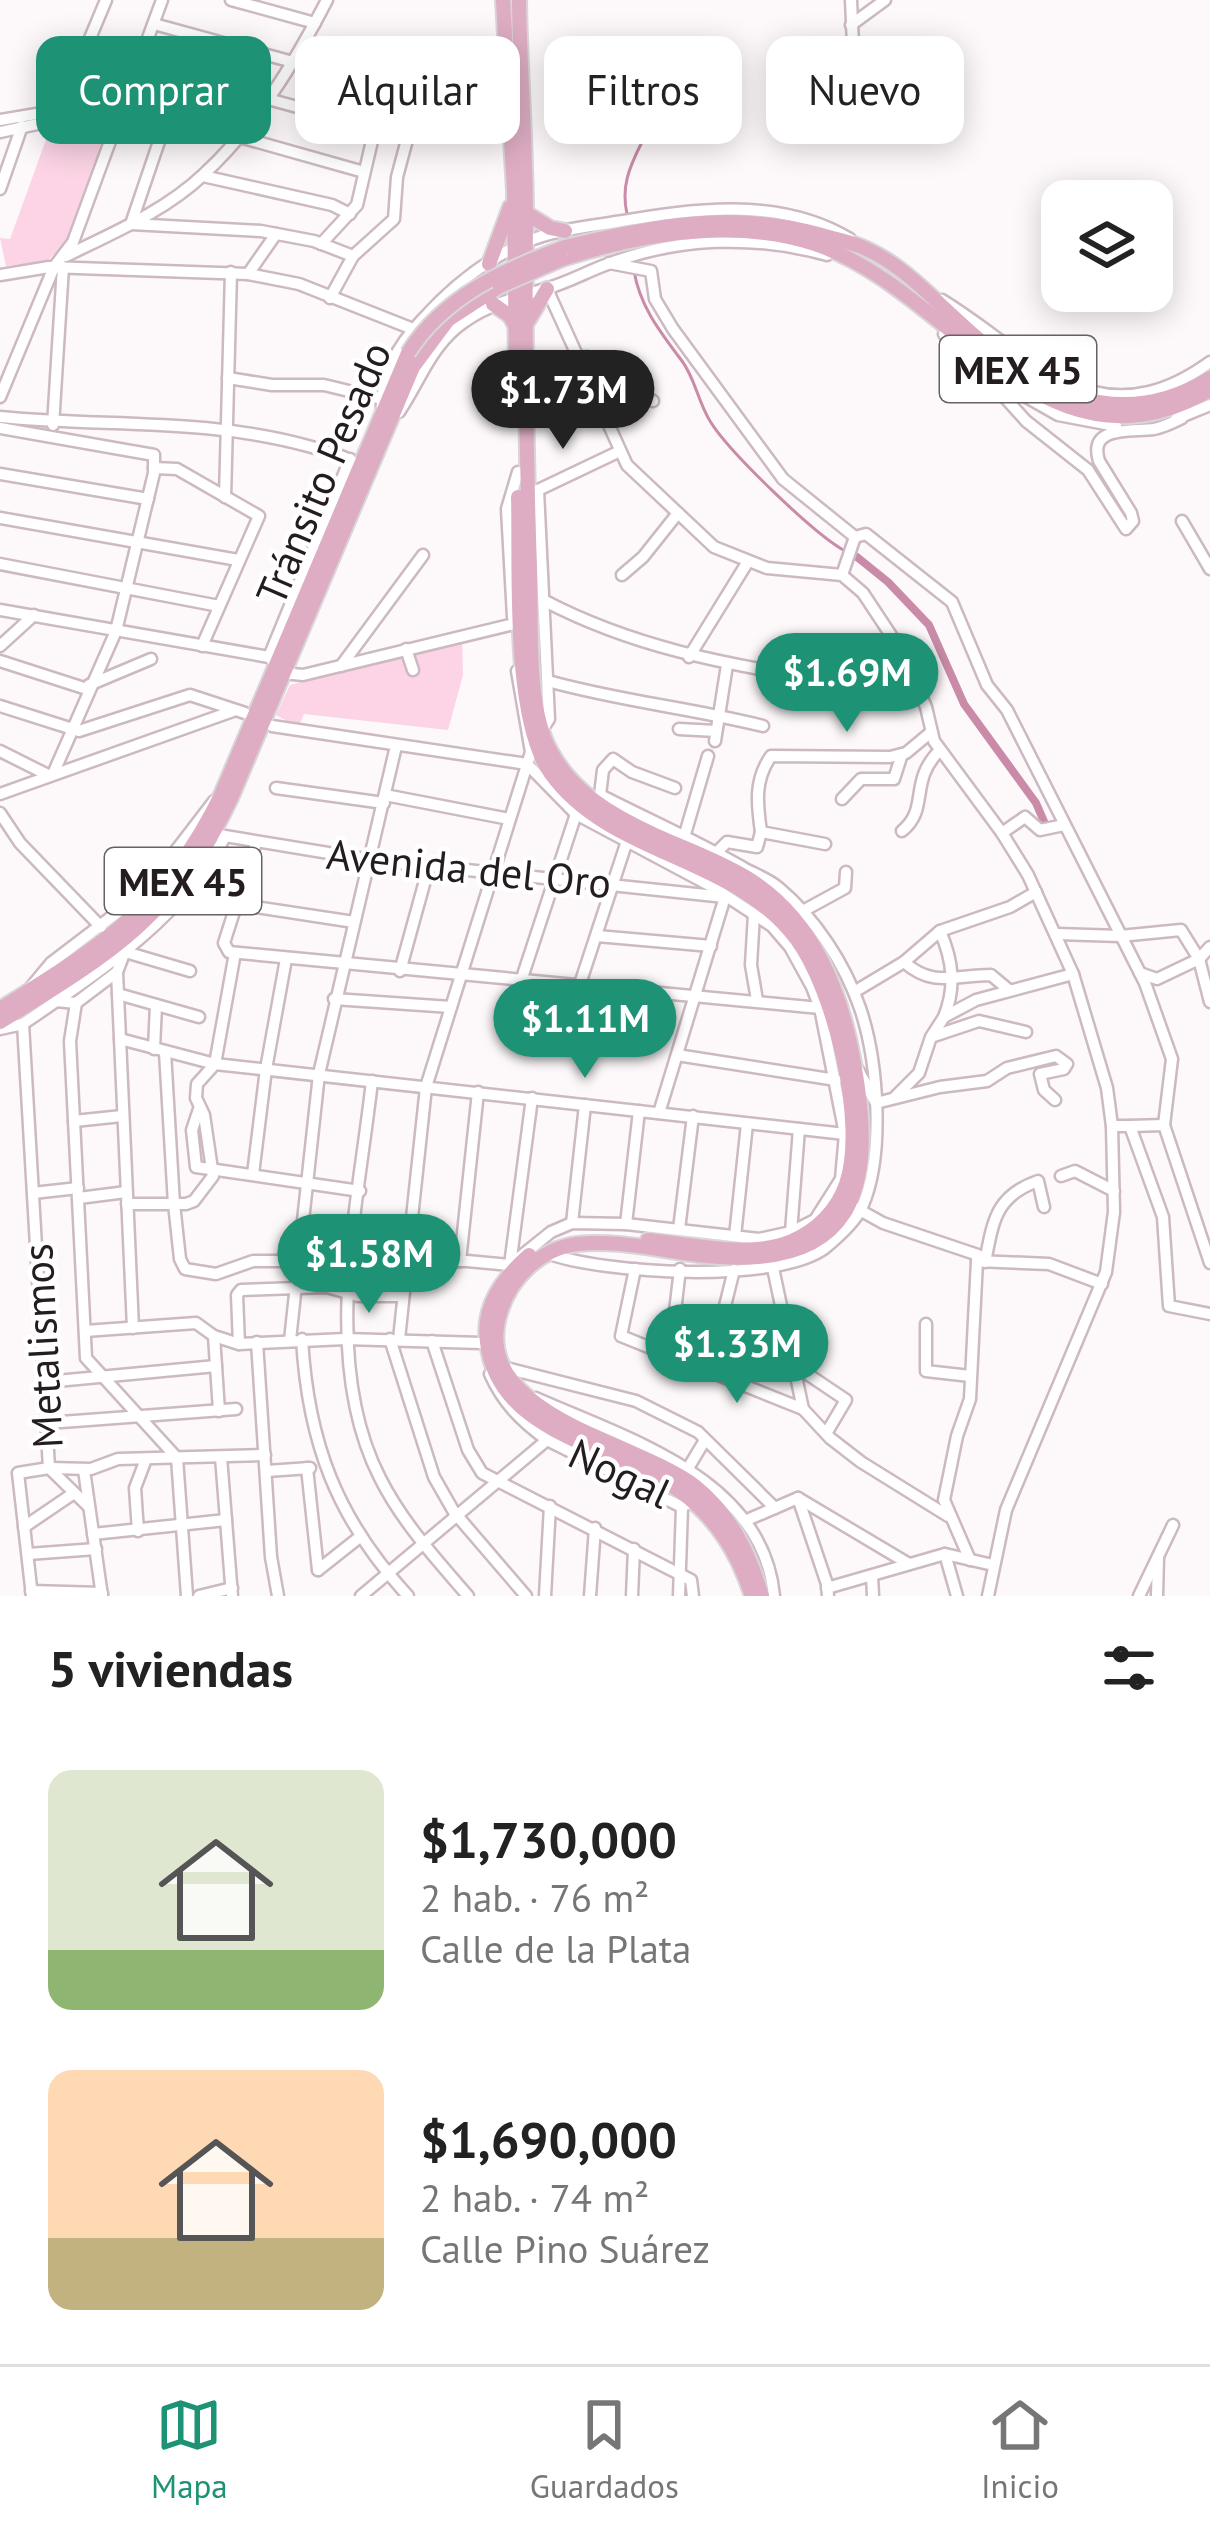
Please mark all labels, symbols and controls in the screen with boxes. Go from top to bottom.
chip: Comprar [36,36,271,144]
chip: Alquilar [295,36,520,144]
chip: Filtros [544,36,742,144]
chip: Nuevo [766,36,964,144]
map controls [1041,180,1173,312]
button: layers [1041,180,1173,312]
street label: Tránsito Pesado [243,333,403,613]
road number: MEX 45 [940,336,1096,402]
pin: $1.73M [465,350,661,452]
text: $1.73M [498,363,628,414]
pin: $1.69M [749,633,945,735]
text: $1.69M [782,646,912,697]
street label: Avenida del Oro [324,826,614,910]
road number: MEX 45 [105,848,261,914]
pin: $1.11M [487,979,683,1081]
text: $1.11M [520,992,650,1043]
pin: $1.58M [271,1214,467,1316]
text: $1.58M [304,1227,434,1278]
street label: Metalismos [9,1242,75,1450]
pin: $1.33M [639,1304,835,1406]
text: $1.33M [672,1317,802,1368]
street label: Nogal [560,1426,680,1520]
text: 5 viviendas [48,1635,293,1701]
icon: filters [1096,1635,1162,1701]
text: $1,730,000 [420,1806,677,1872]
icon: home [144,1818,288,1962]
text: 2 hab. · 76 m² [420,1872,649,1923]
text: Calle de la Plata [420,1923,691,1974]
text: $1,690,000 [420,2106,677,2172]
icon: home [144,2118,288,2262]
text: 2 hab. · 74 m² [420,2172,649,2223]
text: Calle Pino Suárez [420,2223,710,2274]
tab: Mapa [151,2392,228,2507]
tab: Guardados [530,2392,679,2507]
tab: Inicio [981,2392,1059,2507]

